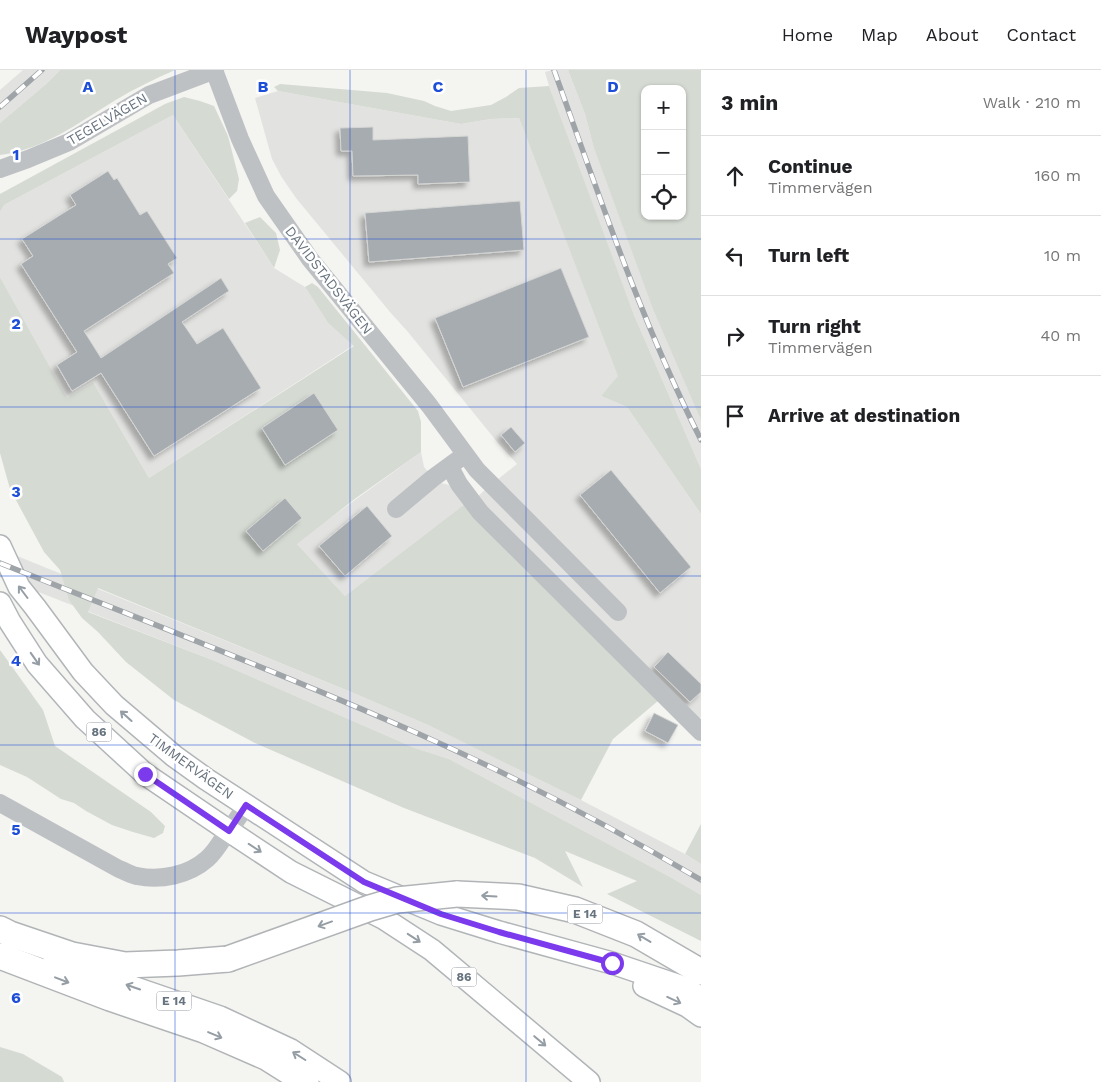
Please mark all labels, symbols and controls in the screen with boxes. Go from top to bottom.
text: Waypost [25,21,127,49]
text: Home [782,24,833,45]
text: Map [861,24,898,45]
text: About [926,24,978,45]
text: Contact [1006,24,1076,45]
text: A [83,77,94,96]
text: B [258,77,269,96]
text: C [433,77,444,96]
text: D [607,77,619,96]
map controls [641,85,686,220]
button: + [641,85,686,130]
street label: TEGELVÄGEN [64,90,150,148]
text: 3 min [721,90,778,115]
text: Walk · 210 m [983,93,1081,112]
button: − [641,130,686,175]
text: 1 [13,145,19,164]
text: Continue [768,155,852,178]
icon: ahead [721,162,749,190]
text: 160 m [1034,166,1081,185]
button: locate [641,175,686,220]
text: Timmervägen [768,178,873,197]
street label: DAVIDSTADSVÄGEN [282,223,376,337]
icon: left [721,242,749,270]
text: Turn left [768,244,849,267]
text: 10 m [1044,246,1081,265]
text: 2 [11,314,21,333]
text: Turn right [768,315,861,338]
icon: right [721,322,749,350]
text: 40 m [1041,326,1081,345]
text: Timmervägen [768,338,873,357]
icon: arrive [721,402,749,430]
text: Arrive at destination [768,404,960,427]
text: 3 [11,482,21,501]
one-way arrow [18,585,28,599]
text: 4 [11,651,21,670]
one-way arrow [30,652,40,666]
one-way arrow [120,710,133,722]
road number: 86 [86,722,112,742]
street label: TIMMERVÄGEN [145,730,237,802]
route end [134,763,157,786]
text: 5 [11,820,21,839]
one-way arrow [248,843,262,853]
one-way arrow [481,891,497,900]
road number: E 14 [568,904,602,924]
one-way arrow [318,920,334,929]
one-way arrow [407,933,421,943]
one-way arrow [637,933,652,943]
route start [601,952,624,975]
road number: 86 [452,968,476,986]
one-way arrow [53,976,69,985]
one-way arrow [126,982,142,991]
text: 6 [11,988,21,1007]
road number: E 14 [156,991,192,1010]
one-way arrow [667,995,682,1005]
one-way arrow [207,1030,222,1040]
one-way arrow [533,1035,546,1046]
one-way arrow [293,1050,307,1060]

